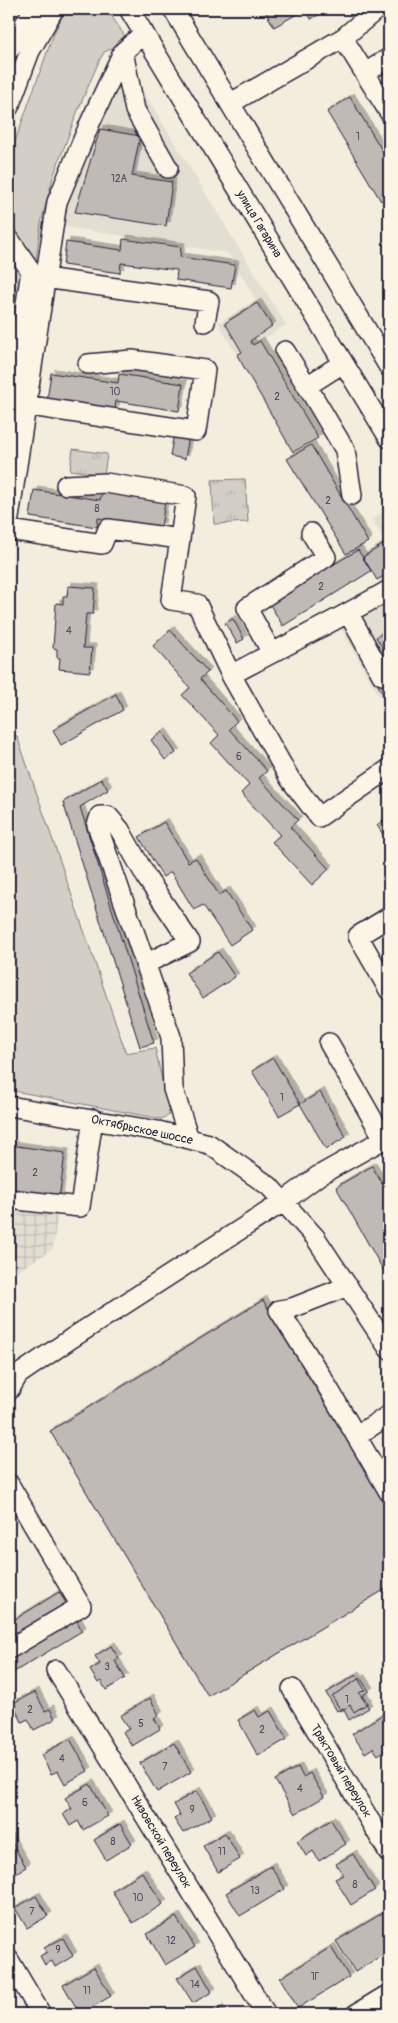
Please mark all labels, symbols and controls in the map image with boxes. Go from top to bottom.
house number: 1 [356,131,360,143]
house number: 12А [111,173,128,185]
street label: улица Гагарина [232,187,285,261]
house number: 10 [110,386,121,398]
house number: 2 [274,391,280,403]
house number: 2 [325,495,331,507]
house number: 8 [94,503,100,515]
house number: 2 [318,581,324,593]
house number: 4 [66,625,72,637]
house number: 6 [236,751,242,763]
house number: 1 [280,1092,284,1104]
street label: Октябрьское шоссе [90,1112,194,1148]
house number: 2 [32,1167,38,1179]
house number: 3 [104,1661,110,1673]
house number: 1 [345,1694,349,1706]
house number: 2 [27,1704,33,1716]
house number: 5 [138,1718,144,1730]
street label: Трактовый переулок [307,1722,375,1820]
house number: 2 [259,1724,265,1736]
house number: 4 [59,1753,65,1765]
house number: 7 [162,1761,168,1773]
house number: 4 [297,1783,303,1795]
street label: Низовской переулок [127,1793,195,1891]
house number: 6 [82,1797,88,1809]
house number: 9 [189,1804,195,1816]
house number: 8 [110,1836,116,1848]
house number: 11 [218,1846,226,1858]
house number: 8 [352,1879,358,1891]
house number: 13 [250,1885,260,1897]
house number: 10 [133,1892,144,1904]
house number: 7 [29,1906,35,1918]
house number: 12 [166,1935,176,1947]
house number: 9 [55,1944,61,1956]
house number: 1Г [311,1971,320,1983]
house number: 14 [190,1979,200,1991]
house number: 11 [83,1985,91,1997]

